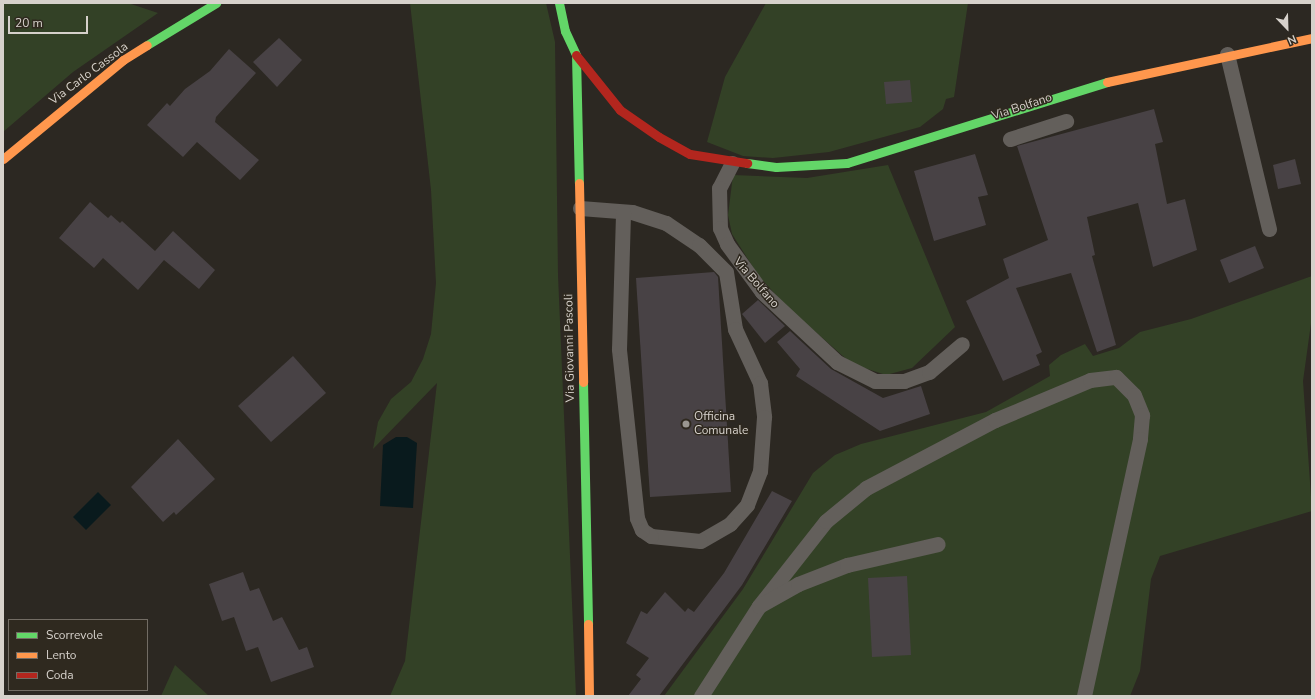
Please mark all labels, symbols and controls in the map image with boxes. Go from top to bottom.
scale bar [10,8,90,34]
north arrow [1267,8,1307,48]
text: 20 m [15,15,43,31]
text: N [1285,31,1299,48]
street label: Via Carlo Cassola [47,40,131,108]
street label: Via Bolfano [990,90,1054,124]
street label: Via Bolfano [730,255,782,311]
street label: Via Giovanni Pascoli [562,294,578,402]
place label: Officina Comunale [694,410,748,438]
marker: Officina Comunale [681,419,691,429]
legend [8,619,148,691]
text: Scorrevole [46,627,103,643]
text: Lento [46,647,76,663]
text: Coda [46,667,74,683]

